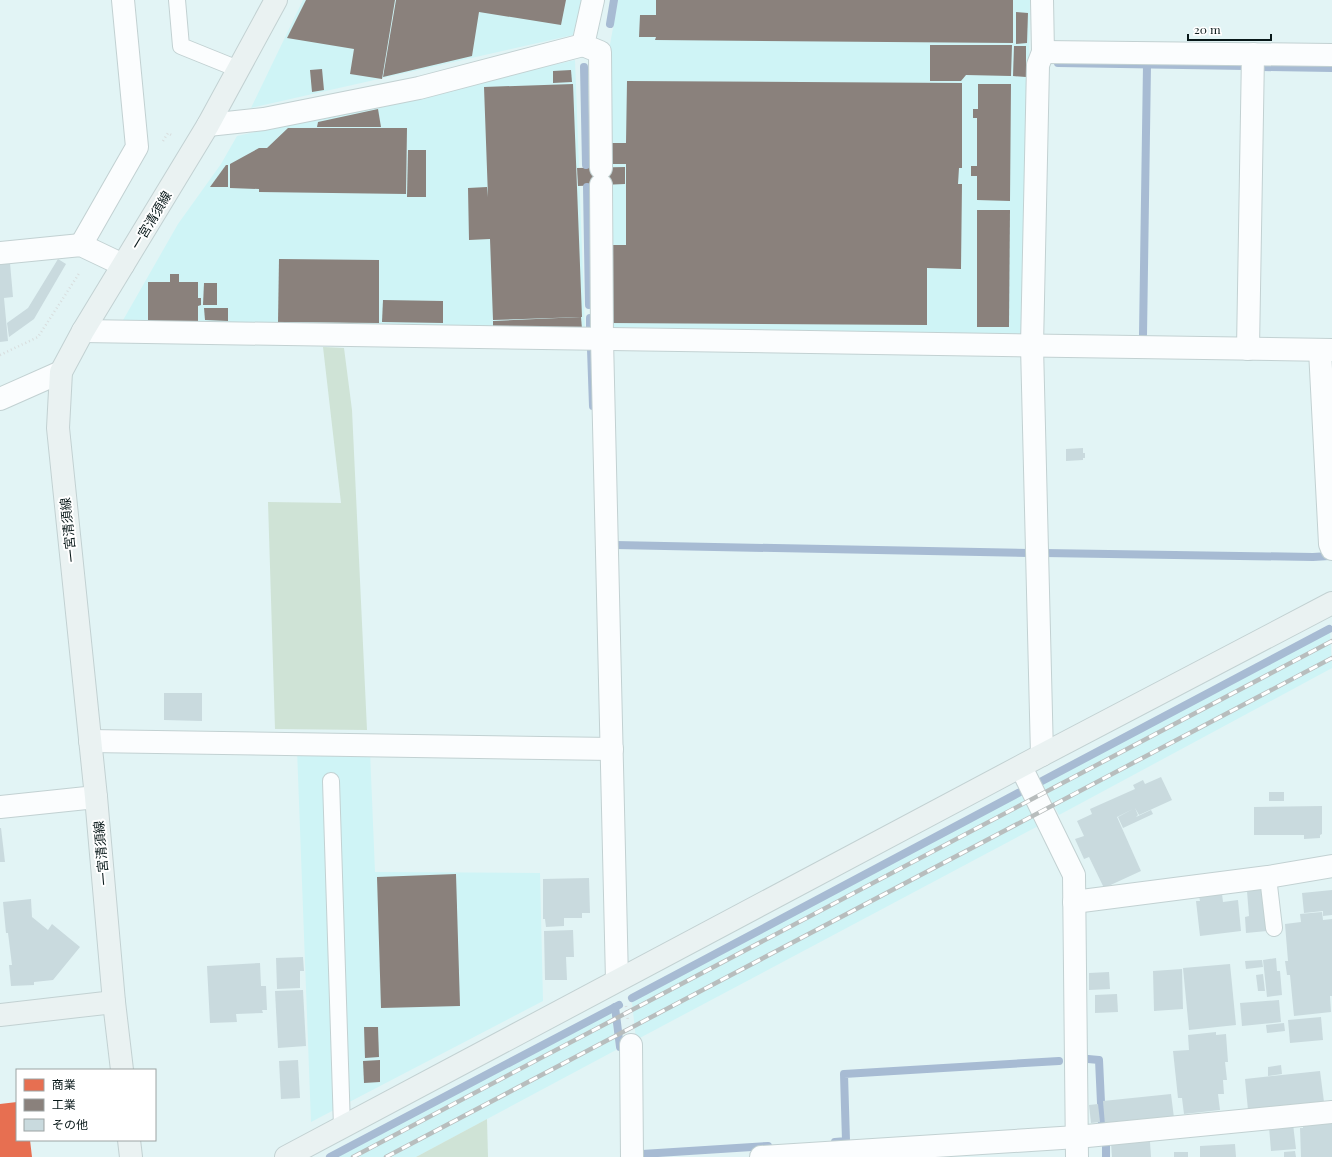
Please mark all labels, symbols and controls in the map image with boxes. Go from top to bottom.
scale bar [1188,16,1271,42]
text: 20 m [1194,21,1221,37]
street label: 一宮清須線 [127,188,175,252]
street label: 一宮清須線 [56,497,79,563]
street label: 一宮清須線 [89,820,112,886]
legend [16,1069,156,1141]
text: 商業 [52,1076,76,1092]
text: 工業 [52,1096,76,1112]
text: その他 [52,1116,88,1132]

